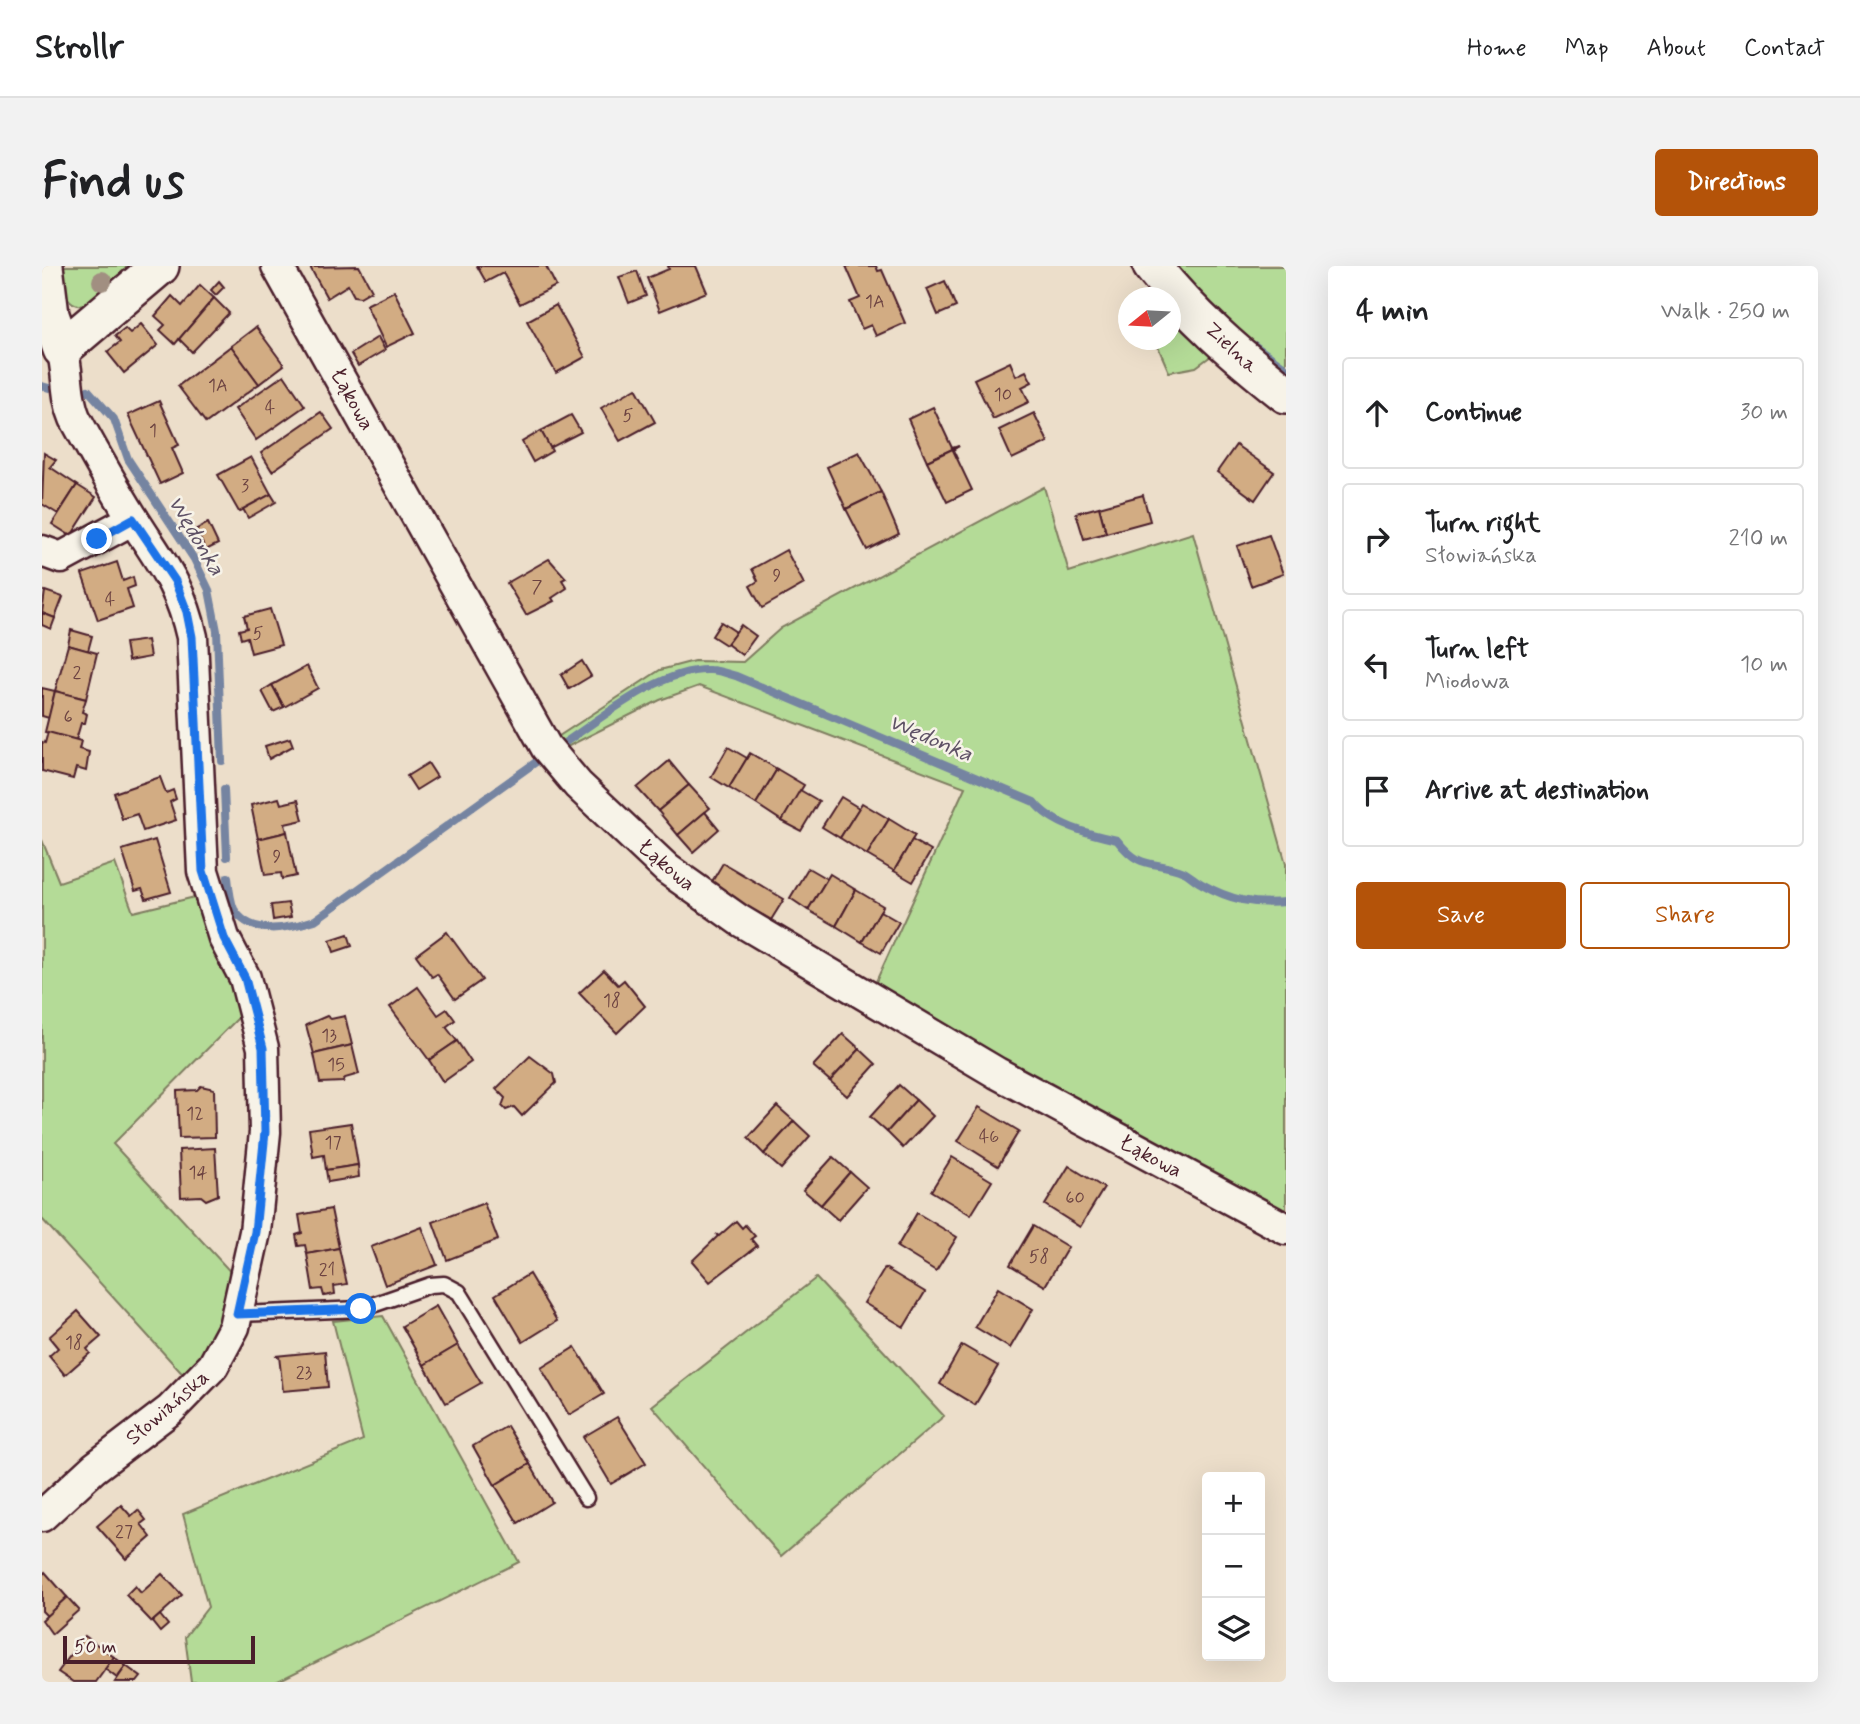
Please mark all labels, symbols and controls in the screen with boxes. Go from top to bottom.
text: Strollr [35,26,124,70]
text: Home [1467,33,1527,64]
text: Map [1565,33,1609,64]
text: About [1647,33,1706,64]
text: Contact [1744,33,1825,64]
button: Directions [1655,149,1818,216]
text: Find us [42,150,185,215]
north arrow [1118,287,1181,350]
house number: 1A [865,290,885,314]
text: 4 min [1356,292,1429,331]
text: Walk · 250 m [1661,297,1790,327]
street label: Zielna [1198,316,1264,380]
street label: Łąkowa [324,363,381,436]
house number: 1A [208,374,228,398]
house number: 10 [994,383,1012,407]
icon: ahead [1358,394,1396,432]
house number: 4 [265,396,275,420]
text: Continue [1425,396,1522,430]
text: 30 m [1740,398,1788,428]
house number: 5 [623,404,634,428]
house number: 1 [149,419,157,443]
house number: 3 [241,474,249,498]
water label: Wędonka [160,490,231,582]
text: Turn right [1425,507,1541,541]
icon: right [1358,520,1396,558]
route end [81,523,112,554]
text: 210 m [1728,524,1788,554]
text: Słowiańska [1425,541,1537,571]
house number: 9 [773,564,782,588]
house number: 7 [532,575,543,599]
house number: 4 [105,588,115,612]
house number: 5 [253,622,264,646]
text: Turn left [1425,633,1529,667]
icon: left [1358,646,1396,684]
text: 10 m [1740,650,1788,680]
house number: 2 [73,661,82,685]
text: Miodowa [1425,667,1510,697]
house number: 6 [63,705,73,729]
water label: Wędonka [884,708,977,770]
icon: arrive [1358,772,1396,810]
text: Arrive at destination [1425,774,1649,808]
street label: Łąkowa [632,833,701,898]
house number: 9 [273,845,282,869]
button: Save [1356,882,1566,949]
button: Share [1580,882,1790,949]
house number: 18 [603,989,621,1013]
house number: 13 [321,1024,337,1048]
house number: 15 [327,1053,345,1077]
house number: 12 [186,1102,204,1126]
house number: 46 [979,1125,999,1149]
street label: Łąkowa [1114,1129,1187,1185]
house number: 17 [324,1131,342,1155]
house number: 14 [189,1161,208,1185]
house number: 60 [1065,1186,1085,1210]
house number: 58 [1029,1245,1049,1269]
house number: 21 [319,1258,335,1282]
route start [345,1293,376,1324]
house number: 18 [65,1331,83,1355]
house number: 23 [296,1361,313,1385]
street label: Słowiańska [120,1364,215,1452]
map controls [1202,1472,1265,1661]
button: + [1202,1472,1265,1535]
house number: 27 [115,1520,133,1544]
button: − [1202,1535,1265,1598]
button: layers [1202,1598,1265,1661]
scale bar [63,1633,256,1665]
text: 50 m [74,1635,117,1660]

